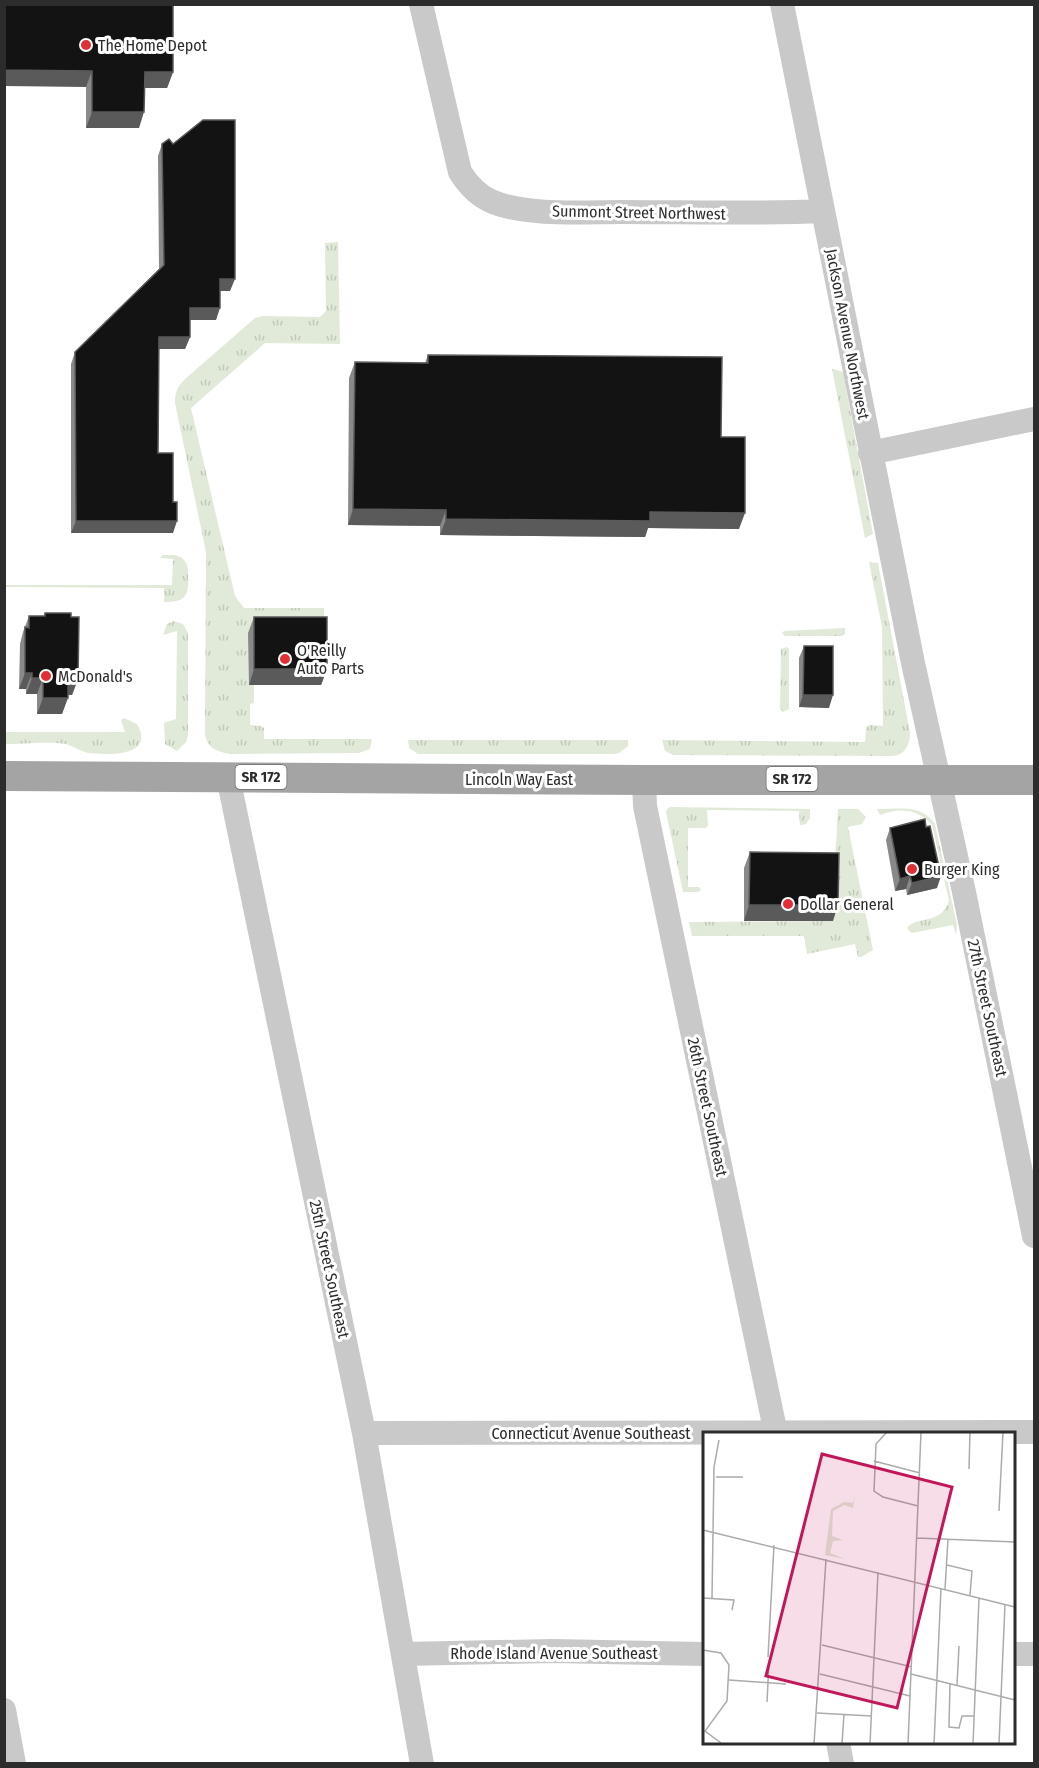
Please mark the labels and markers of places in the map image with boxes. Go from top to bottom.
place label: The Home Depot [98,36,208,55]
marker: The Home Depot [79,38,93,52]
place label: O'Reilly Auto Parts [297,641,364,678]
marker: O'Reilly Auto Parts [278,652,292,666]
place label: McDonald's [58,667,133,686]
marker: McDonald's [39,669,53,683]
place label: Burger King [924,860,1000,879]
marker: Burger King [905,862,919,876]
place label: Dollar General [800,895,894,914]
marker: Dollar General [781,897,795,911]

